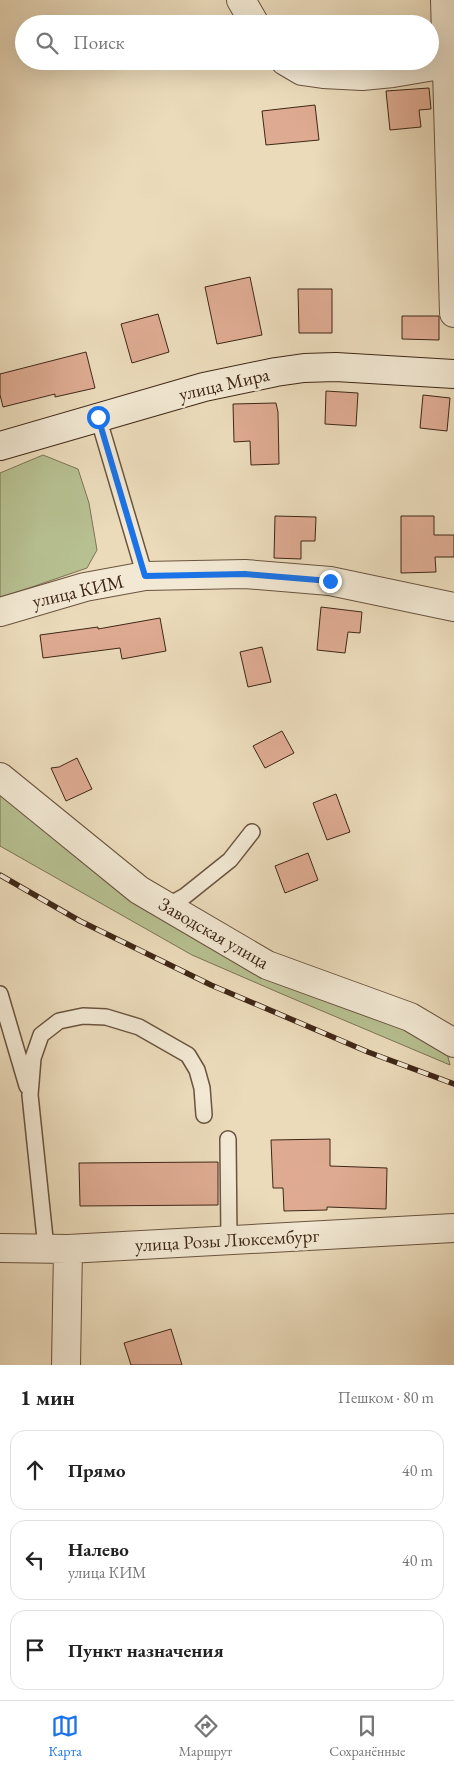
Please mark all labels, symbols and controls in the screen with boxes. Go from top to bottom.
search box [15,15,439,70]
icon: search [33,29,61,57]
text: Поиск [73,30,125,55]
street label: улица Мира [176,361,272,407]
route start [87,406,110,429]
street label: улица КИМ [30,568,126,614]
route end [319,570,342,593]
street label: Заводская улица [154,891,274,975]
street label: улица Розы Люксембург [134,1223,320,1257]
text: 1 мин [20,1384,75,1411]
text: Пешком · 80 m [338,1387,434,1408]
icon: ahead [21,1456,49,1484]
text: Прямо [68,1458,126,1483]
text: 40 m [402,1460,433,1481]
text: Налево [68,1537,129,1562]
icon: left [21,1546,49,1574]
text: 40 m [402,1550,433,1571]
text: улица КИМ [68,1562,146,1583]
icon: arrive [21,1636,49,1664]
text: Пункт назначения [68,1638,224,1663]
tab: Карта [48,1712,82,1760]
tab: Маршрут [179,1712,232,1760]
tab: Сохранённые [329,1712,406,1760]

